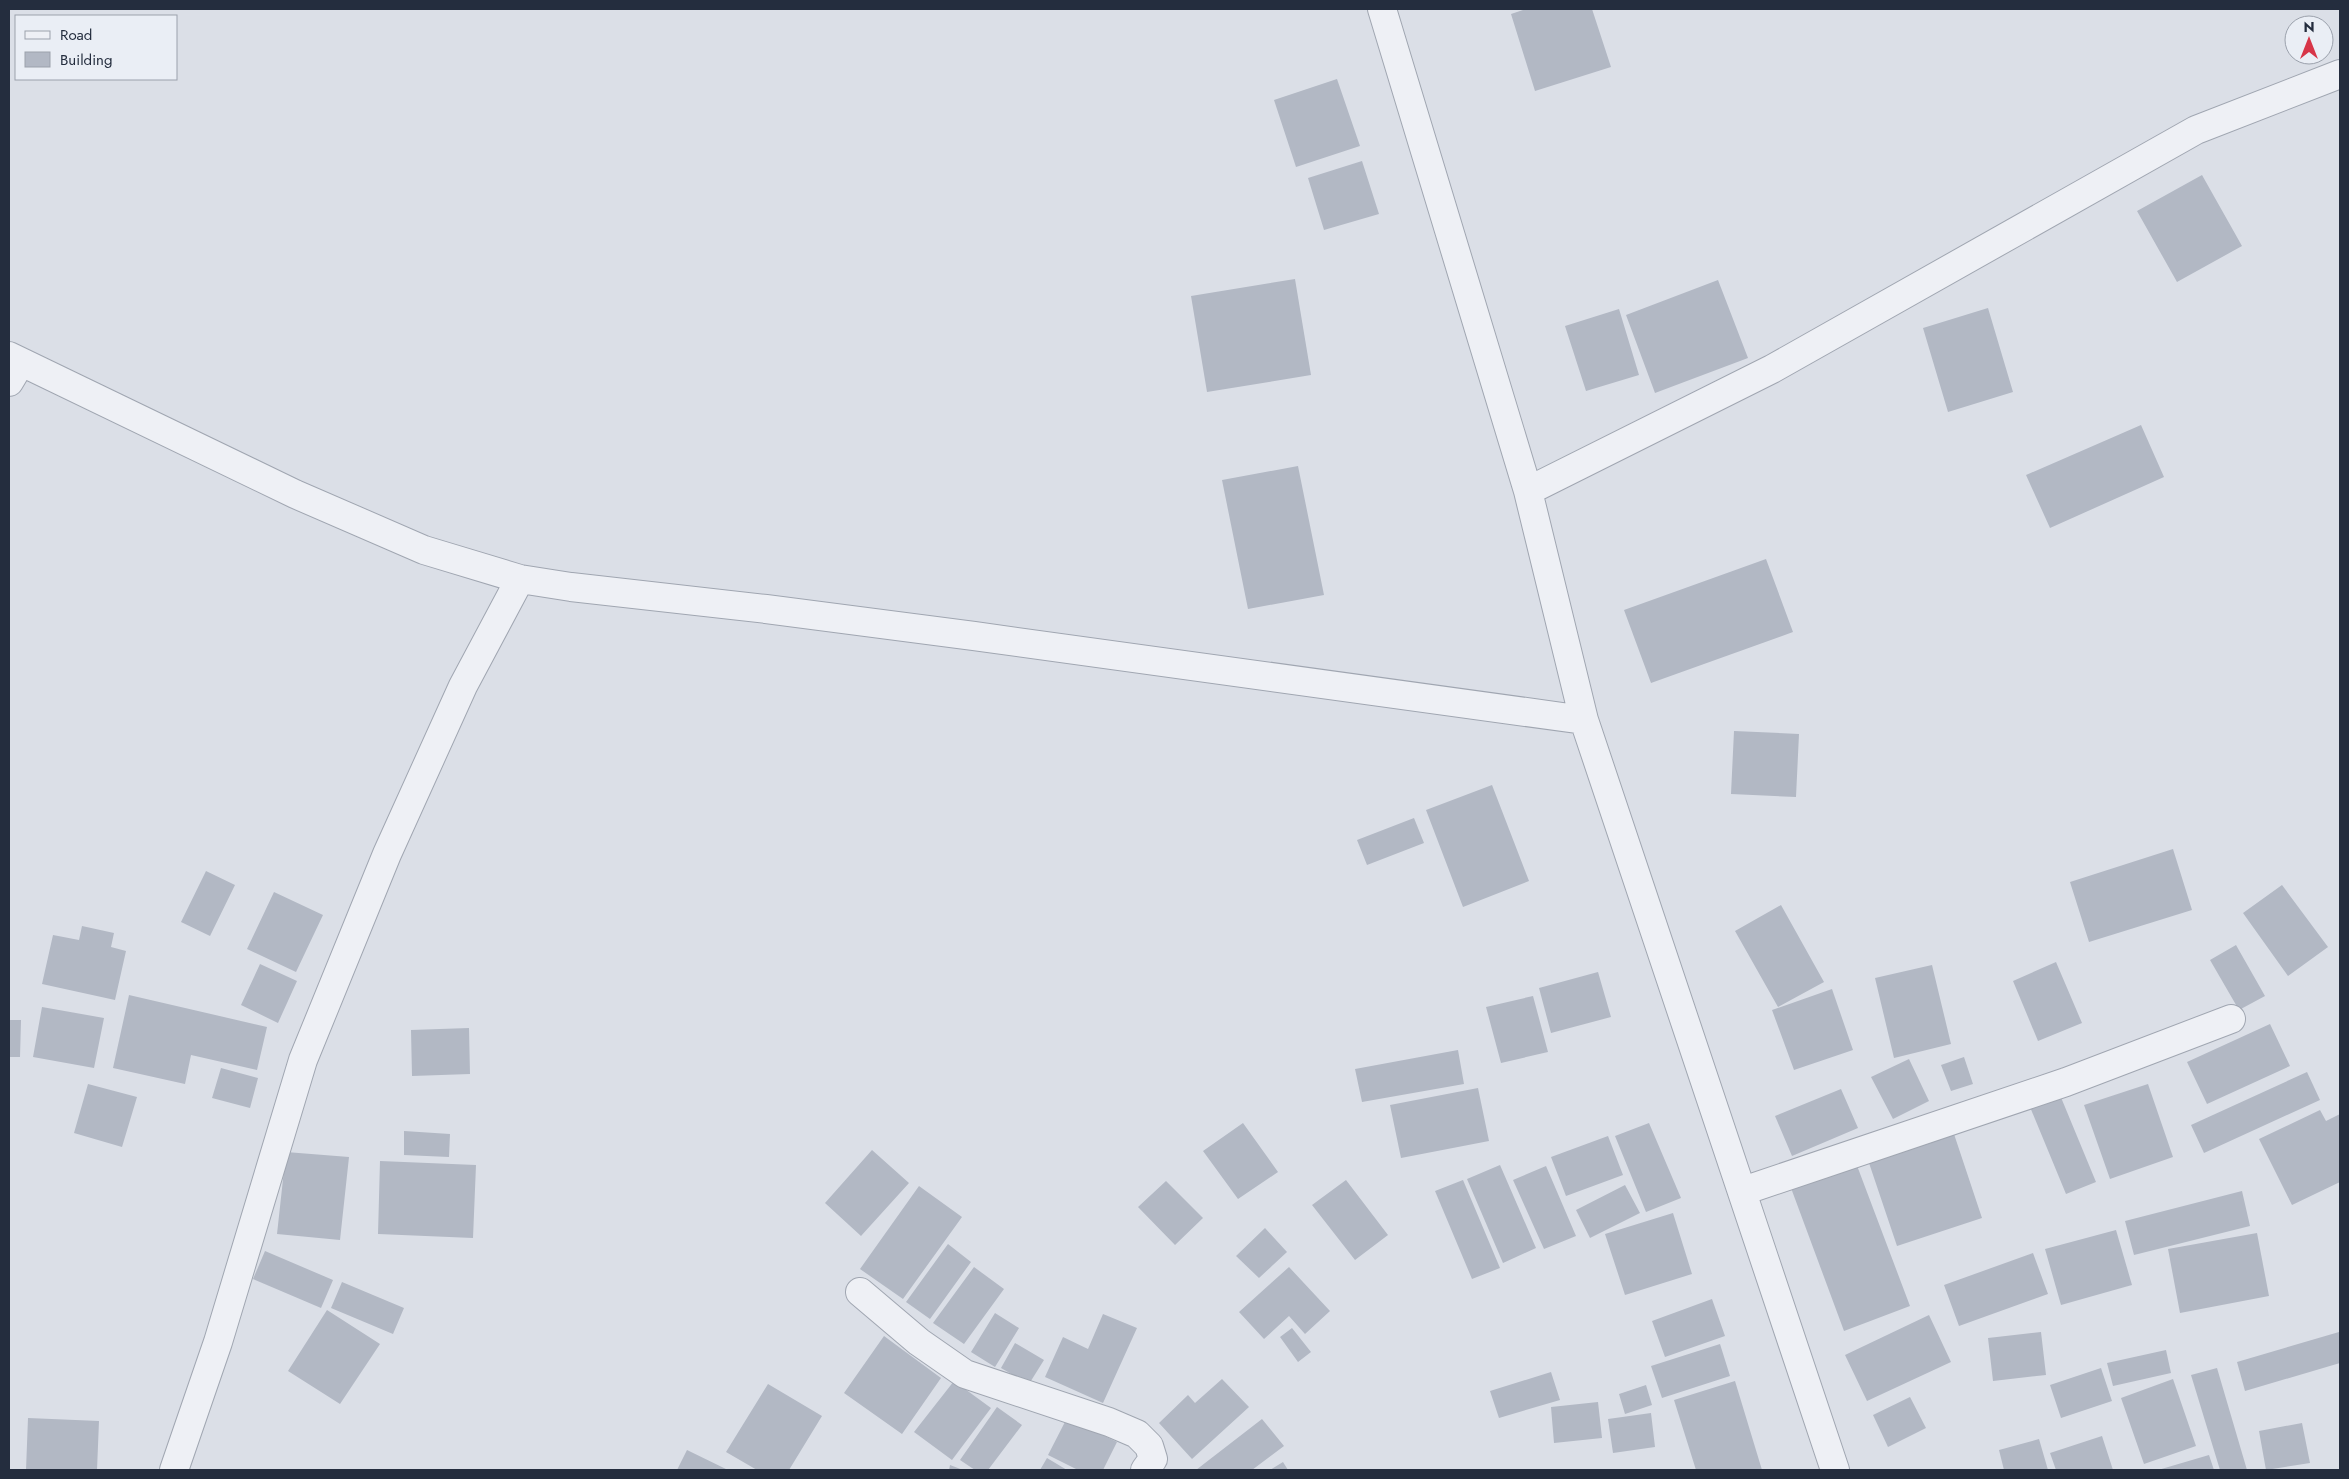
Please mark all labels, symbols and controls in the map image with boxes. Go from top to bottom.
legend [15,15,178,80]
north arrow [2284,15,2334,65]
text: N [2303,17,2315,37]
text: Road [60,24,92,46]
text: Building [60,49,112,71]

